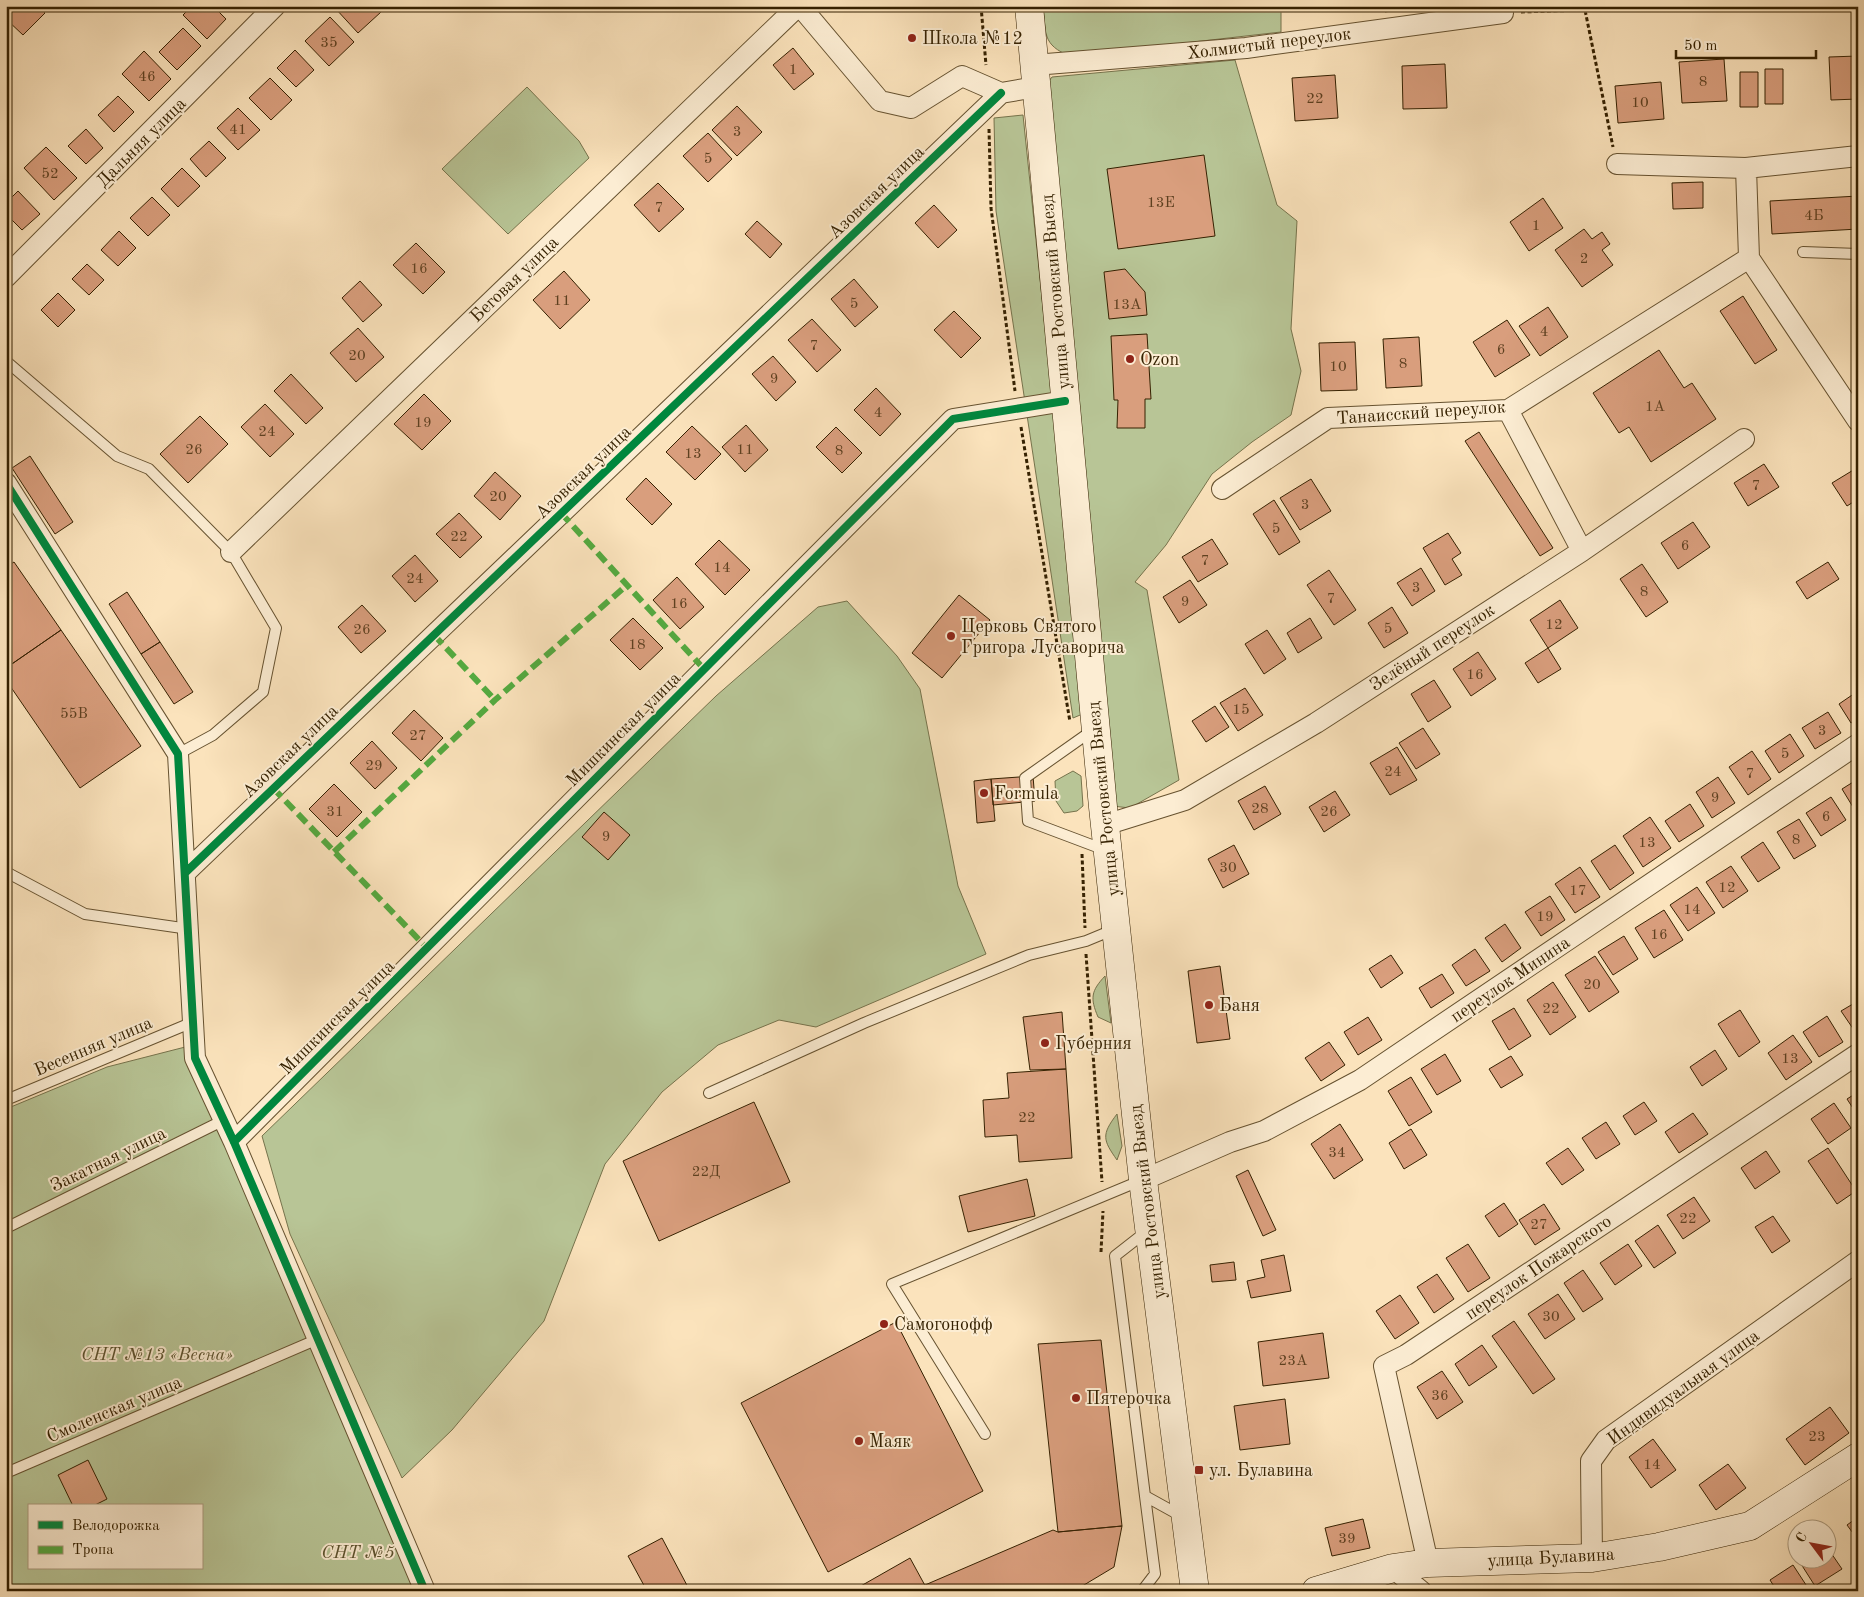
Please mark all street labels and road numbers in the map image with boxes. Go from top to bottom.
street label: Холмистый переулок [1186,25,1352,63]
street label: Дальняя улица [93,94,190,191]
street label: Азовская улица [825,143,928,243]
street label: улица Ростовский Выезд [1038,193,1073,390]
street label: Беговая улица [467,233,562,326]
street label: Танаисский переулок [1336,398,1506,428]
street label: Азовская улица [532,423,635,523]
street label: Зелёный переулок [1367,601,1498,695]
street label: Мишкинская улица [563,669,684,790]
street label: улица Ростовский Выезд [1085,700,1123,897]
street label: Азовская улица [239,702,342,802]
street label: переулок Минина [1448,933,1573,1026]
street label: Мишкинская улица [277,957,398,1078]
street label: Весенняя улица [32,1014,155,1080]
street label: улица Ростовский Выезд [1127,1104,1169,1300]
street label: Закатная улица [48,1124,169,1196]
street label: переулок Пожарского [1462,1212,1615,1323]
street label: Индивидуальная улица [1604,1327,1763,1449]
street label: Смоленская улица [44,1373,185,1446]
street label: улица Булавина [1487,1546,1615,1570]

